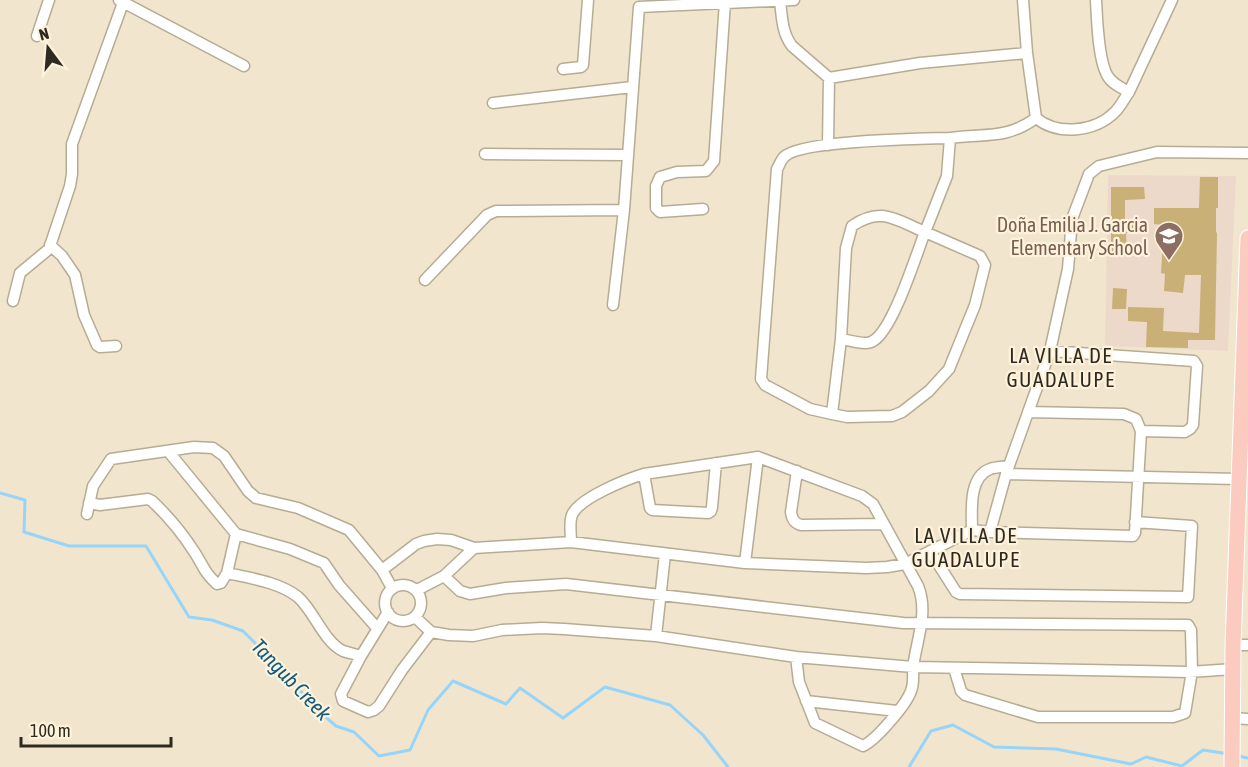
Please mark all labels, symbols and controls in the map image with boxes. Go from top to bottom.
north arrow [18,18,78,78]
text: N [37,24,51,44]
place label: Doña Emilia J. Garcia Elementary School [997,213,1149,259]
school or university icon: Doña Emilia J. Garcia Elementary School [1153,220,1185,262]
district label: LA VILLA DE GUADALUPE [1006,343,1116,391]
district label: LA VILLA DE GUADALUPE [911,523,1021,571]
water label: Tangub Creek [247,634,337,725]
scale bar [21,710,171,748]
text: 100 m [30,720,71,741]

